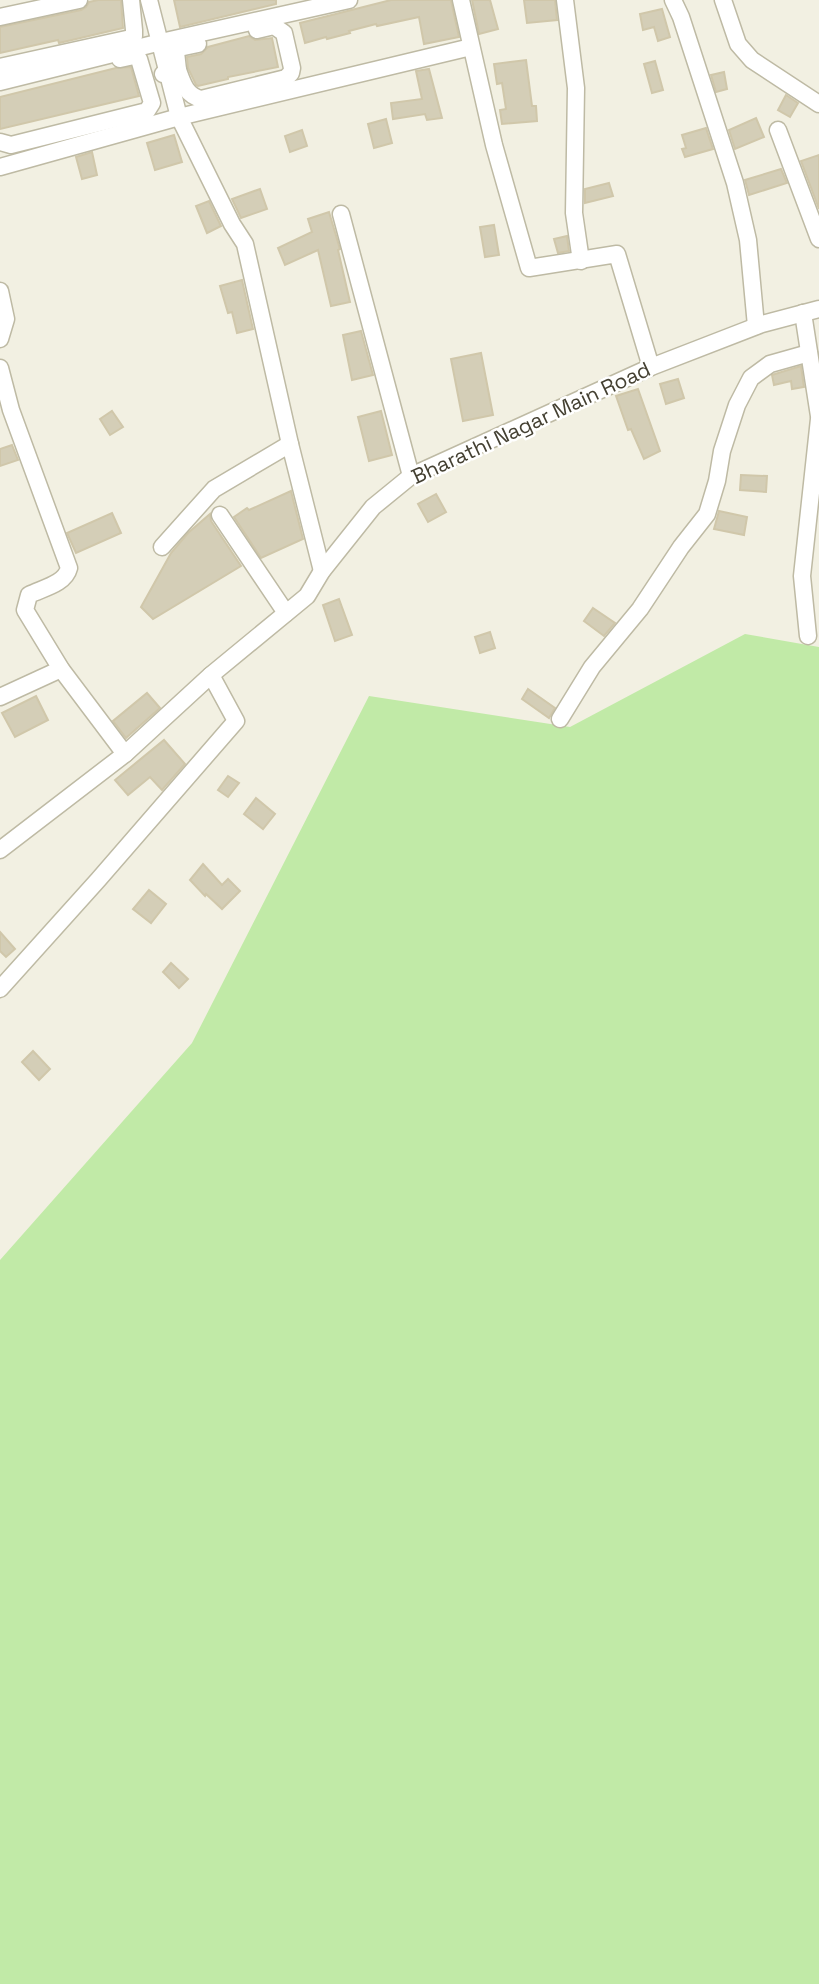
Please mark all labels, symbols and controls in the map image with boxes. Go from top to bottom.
street label: Bharathi Nagar Main Road [407,355,655,490]

